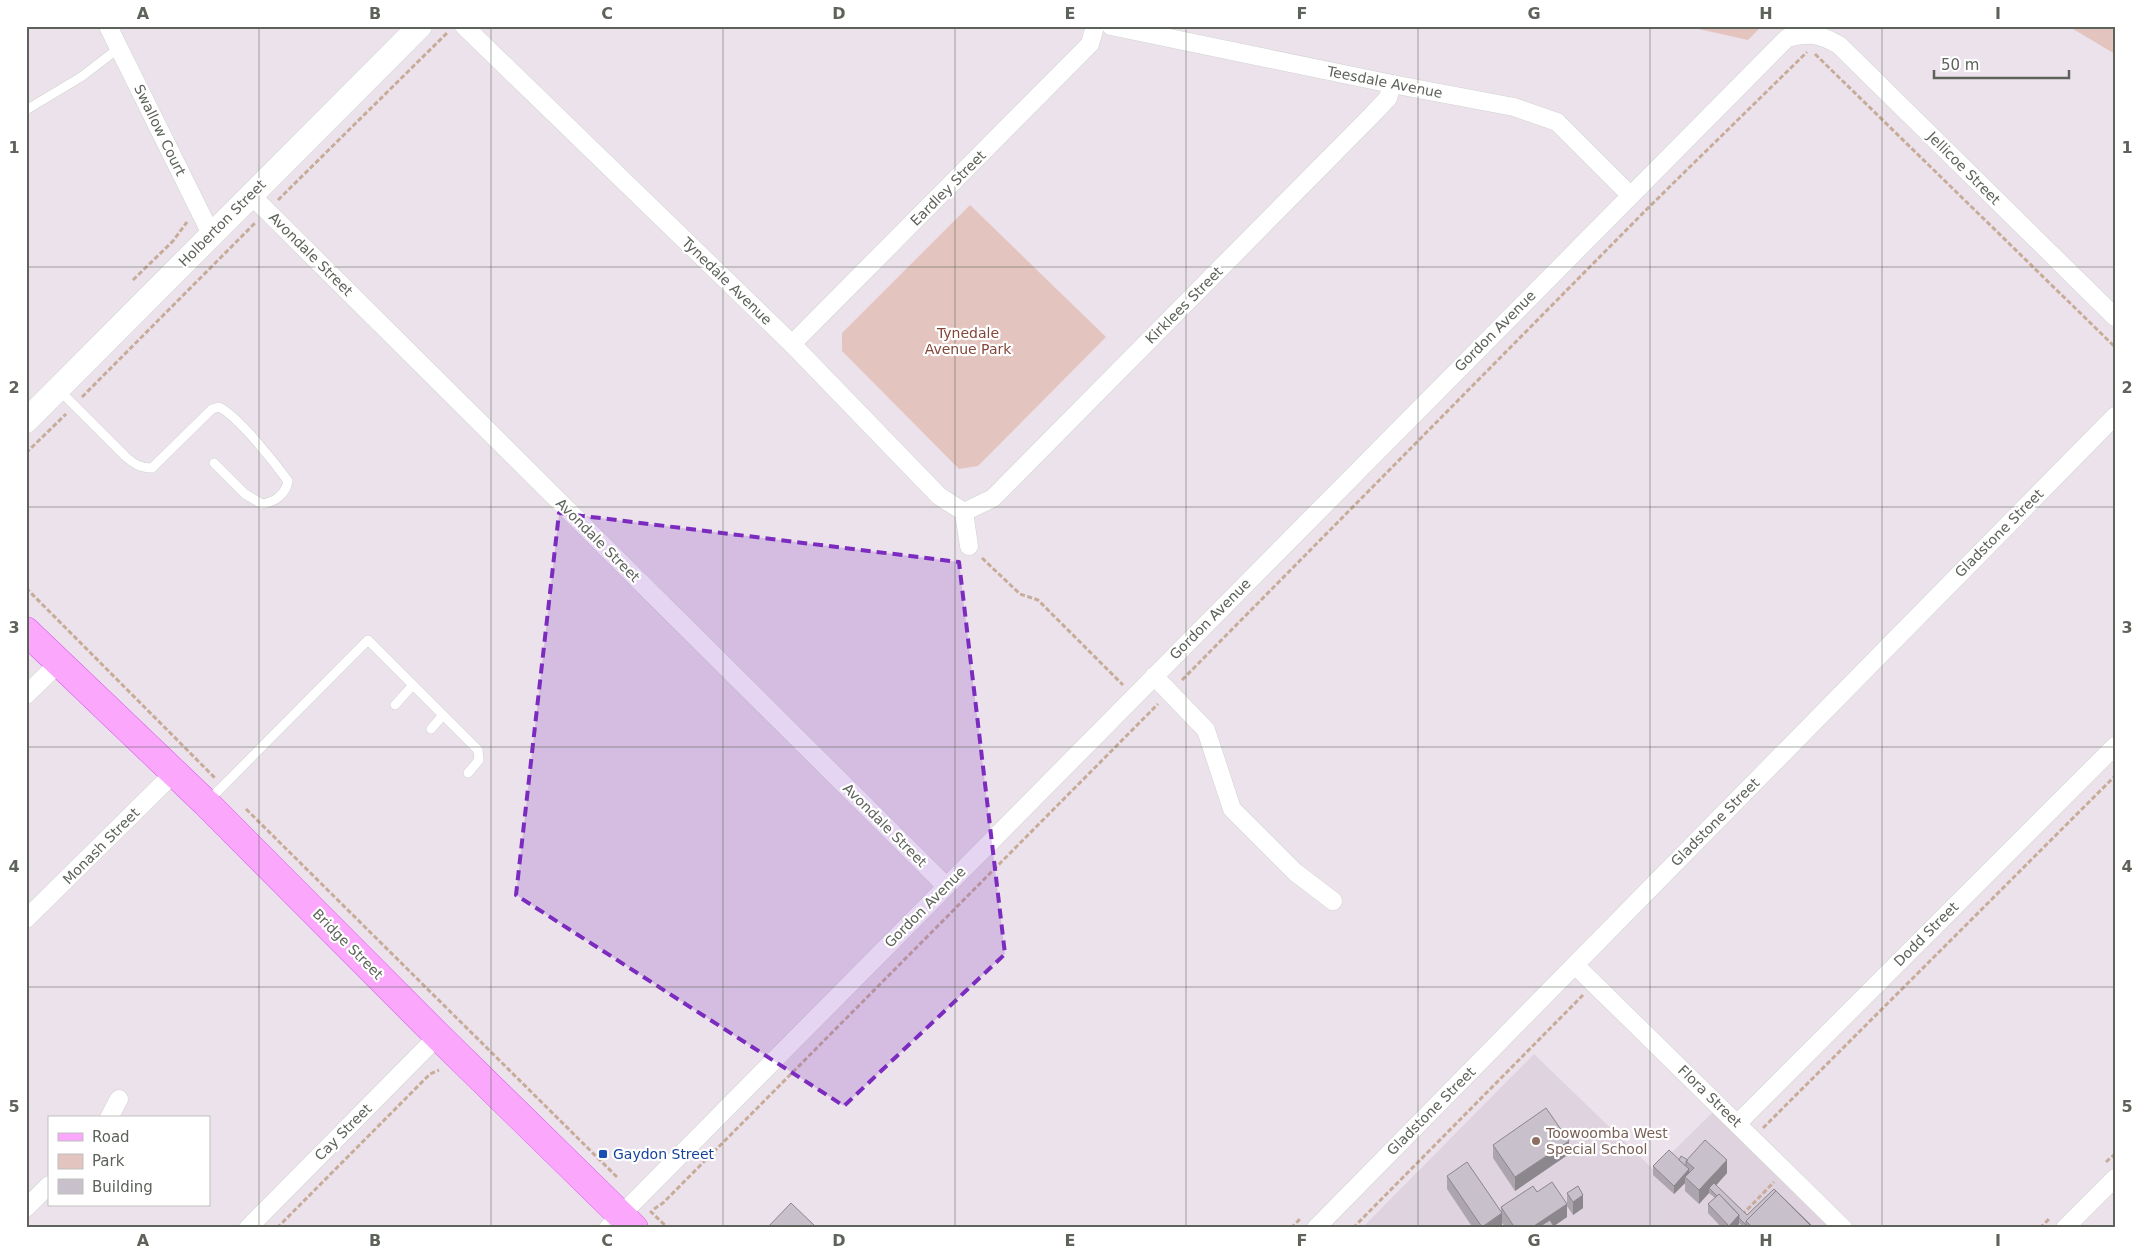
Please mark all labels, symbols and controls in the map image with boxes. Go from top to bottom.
text: A [137,4,150,23]
text: B [369,4,381,23]
text: C [601,4,613,23]
text: D [832,4,846,23]
text: E [1065,4,1075,23]
text: F [1297,4,1307,23]
text: G [1527,4,1541,23]
text: H [1759,4,1773,23]
text: I [1995,4,2001,23]
scale bar [1934,48,2068,80]
text: 50 m [1941,56,1979,74]
street label: Teesdale Avenue [1325,63,1444,101]
street label: Swallow Court [131,82,189,179]
street label: Jellicoe Street [1924,128,2004,208]
text: 1 [8,138,20,157]
text: 1 [2121,138,2133,157]
street label: Eardley Street [907,147,989,229]
street label: Holberton Street [175,176,269,270]
street label: Avondale Street [266,209,356,299]
street label: Tynedale Avenue [678,233,775,328]
street label: Kirklees Street [1142,263,1226,347]
street label: Gordon Avenue [1451,287,1539,375]
park label: Tynedale Avenue Park [925,325,1012,357]
text: 2 [8,378,20,397]
text: 2 [2121,378,2133,397]
street label: Gladstone Street [1952,485,2047,580]
street label: Avondale Street [553,495,643,585]
street label: Gordon Avenue [1166,575,1254,663]
text: 3 [8,618,20,637]
text: 3 [2121,618,2133,637]
street label: Gladstone Street [1668,774,1763,869]
street label: Avondale Street [840,780,930,870]
street label: Monash Street [60,804,143,887]
text: 4 [8,857,20,876]
text: 4 [2121,857,2133,876]
street label: Gordon Avenue [881,863,969,951]
street label: Dodd Street [1891,898,1962,969]
street label: Bridge Street [310,906,387,983]
street label: Flora Street [1675,1062,1745,1131]
street label: Gladstone Street [1384,1063,1479,1158]
text: 5 [8,1097,20,1116]
text: 5 [2121,1097,2133,1116]
street label: Cay Street [311,1100,375,1164]
legend [48,1116,210,1206]
place label: Toowoomba West Special School [1545,1125,1668,1157]
text: Road [92,1128,130,1146]
marker: Toowoomba West Special School [1530,1135,1542,1147]
place label: Gaydon Street [613,1146,715,1162]
marker: Gaydon Street [597,1148,609,1160]
text: Park [92,1152,125,1170]
text: Building [92,1178,153,1196]
text: A [137,1231,150,1250]
text: B [369,1231,381,1250]
text: C [601,1231,613,1250]
text: D [832,1231,846,1250]
text: E [1065,1231,1075,1250]
text: F [1297,1231,1307,1250]
text: G [1527,1231,1541,1250]
text: H [1759,1231,1773,1250]
text: I [1995,1231,2001,1250]

